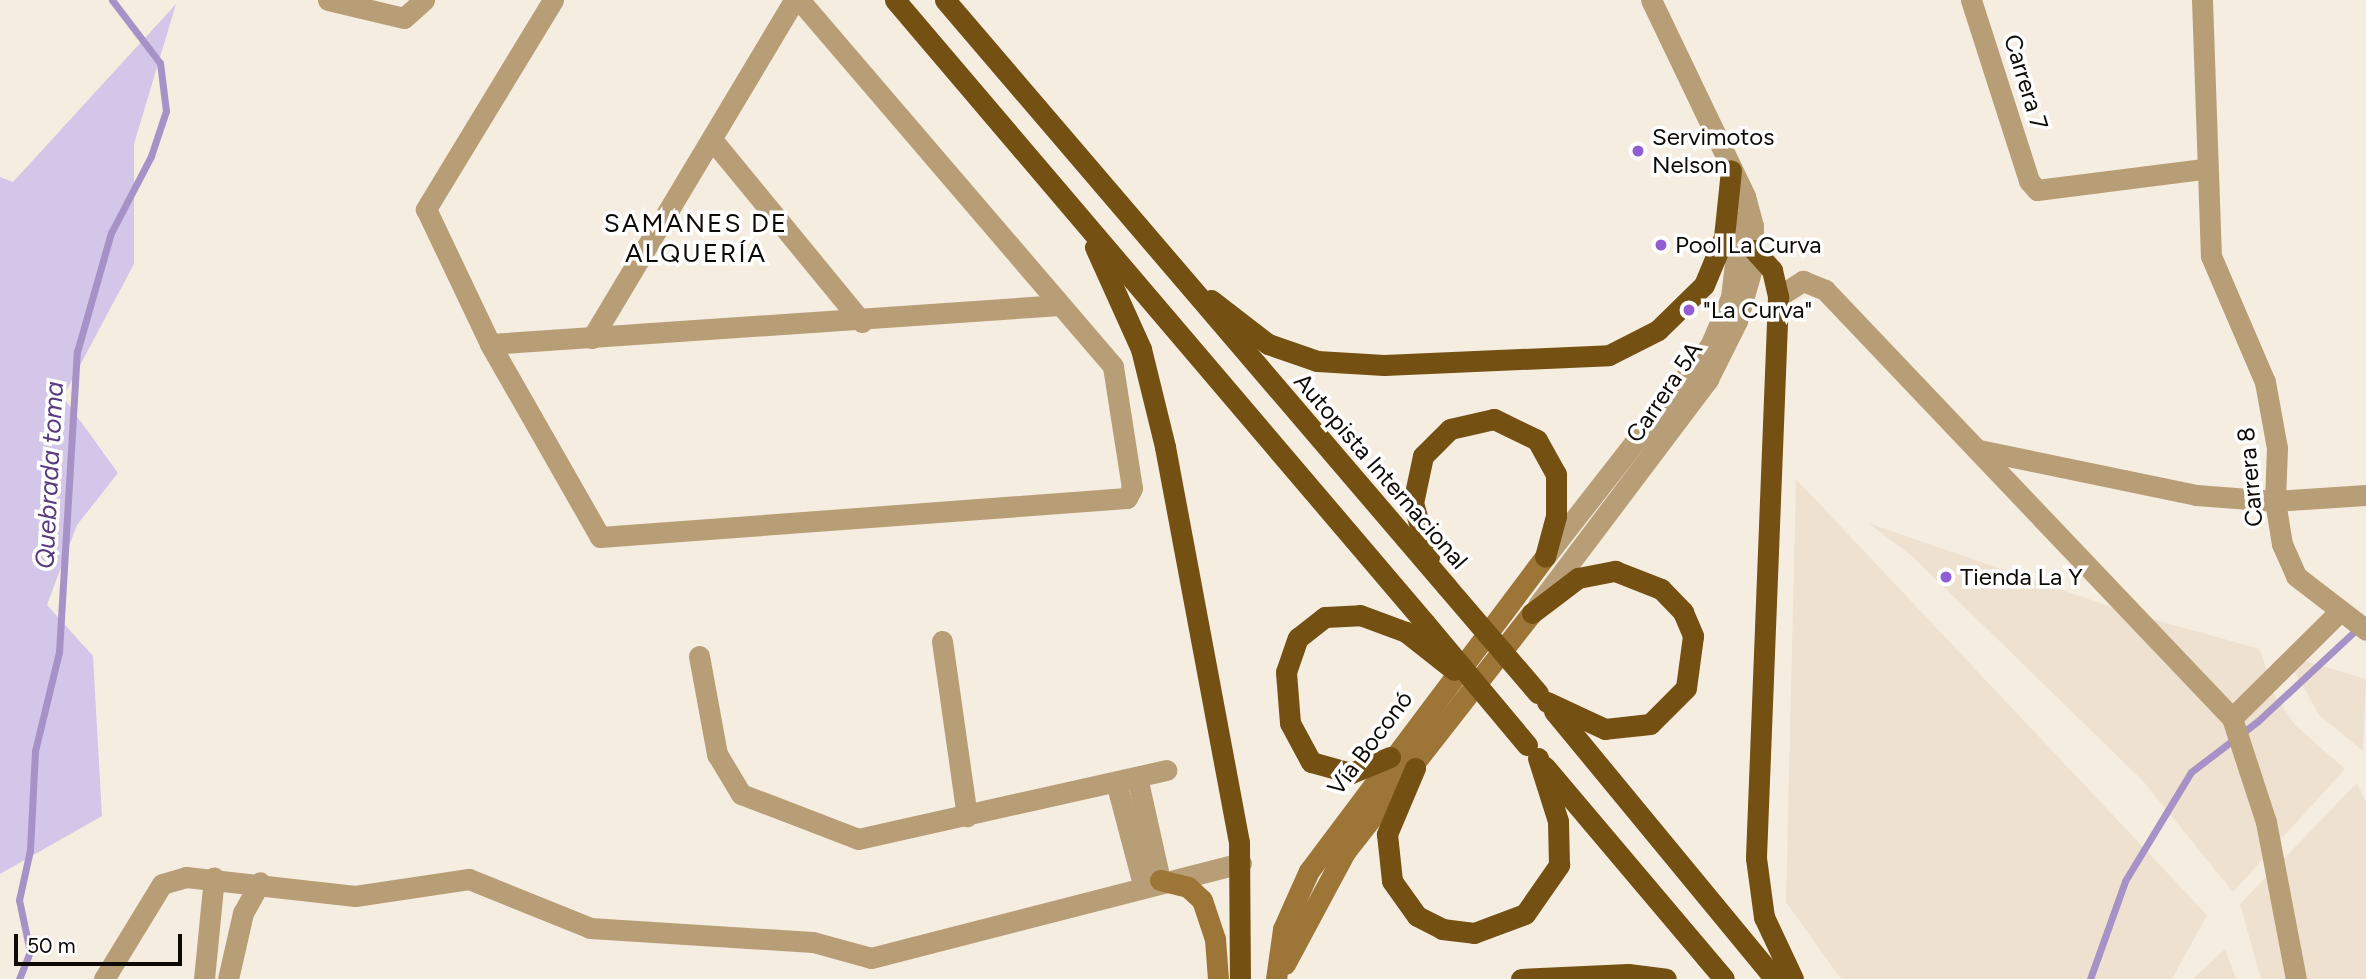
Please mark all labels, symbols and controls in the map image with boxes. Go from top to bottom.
street label: Carrera 7 [1998,31,2054,133]
place label: Servimotos Nelson [1652,123,1774,179]
marker: Servimotos Nelson [1630,143,1646,159]
district label: SAMANES DE ALQUERÍA [605,208,787,270]
place label: Pool La Curva [1675,231,1822,259]
marker: Pool La Curva [1653,237,1669,253]
place label: "La Curva" [1703,296,1812,324]
marker: "La Curva" [1681,302,1697,318]
street label: Carrera 5A [1620,336,1708,448]
street label: Autopista Internacional [1288,367,1474,575]
water label: Quebrada toma [30,380,70,570]
street label: Carrera 8 [2231,426,2269,528]
place label: Tienda La Y [1960,563,2083,591]
marker: Tienda La Y [1938,569,1954,585]
street label: Vía Boconó [1321,685,1419,801]
scale bar [18,920,186,964]
text: 50 m [27,933,76,958]

